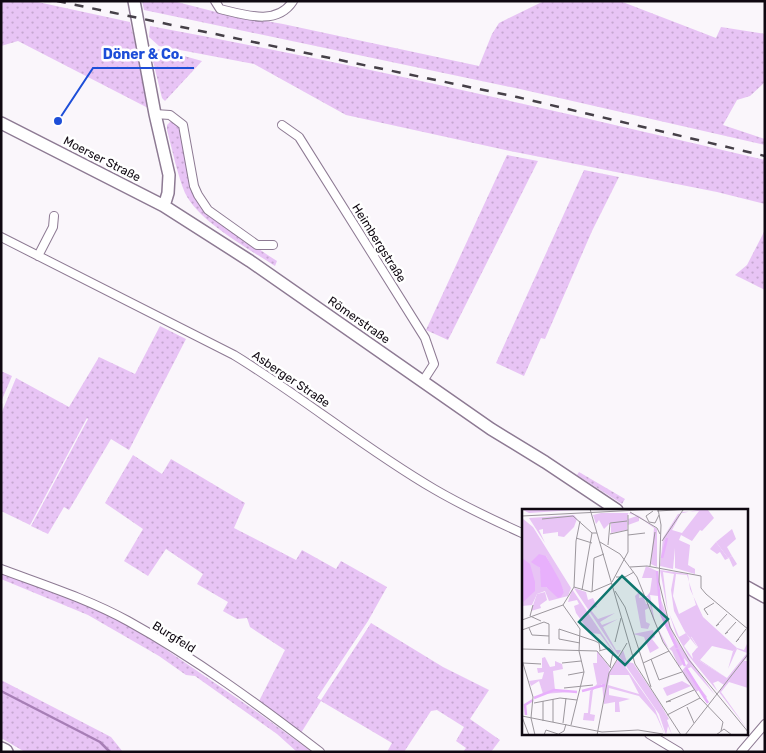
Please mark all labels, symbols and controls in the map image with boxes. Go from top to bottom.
callout: Döner & Co. [93,39,194,68]
text: Döner & Co. [103,46,183,63]
street label: Moerser Straße [61,134,143,185]
street label: Heimbergstraße [349,201,409,285]
street label: Römerstraße [325,294,393,347]
street label: Asberger Straße [250,348,333,410]
inset map [522,509,748,736]
street label: Burgfeld [150,618,198,656]

